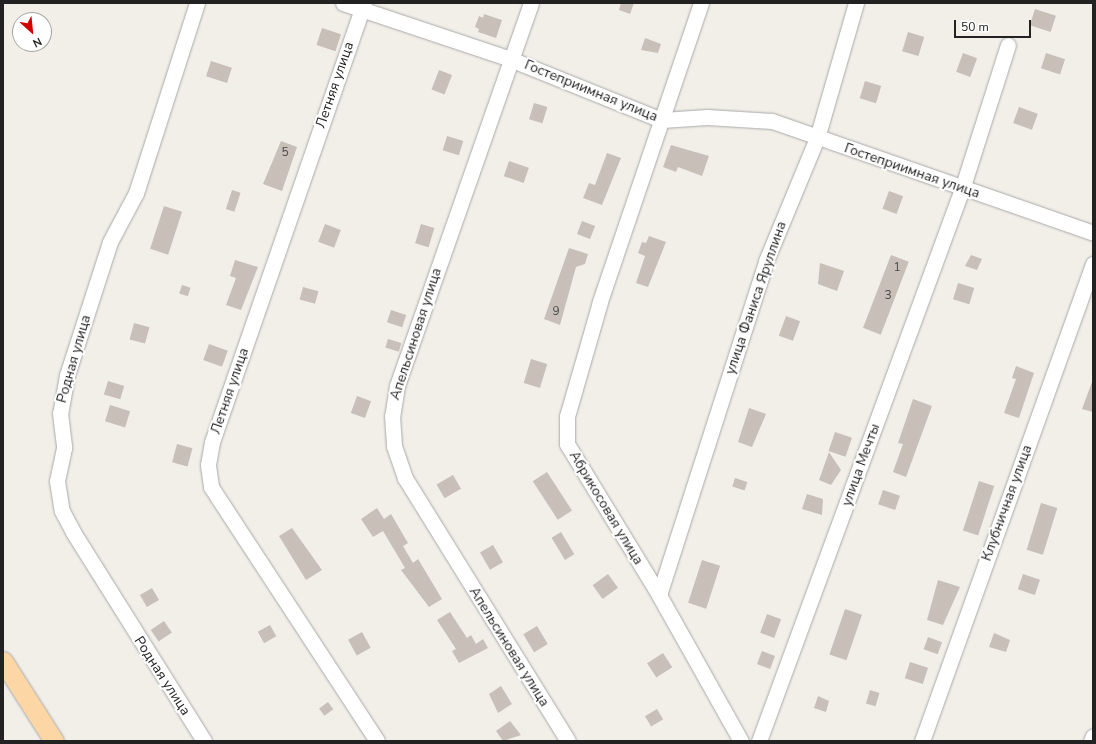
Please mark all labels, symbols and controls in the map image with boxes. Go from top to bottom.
north arrow [12,12,52,52]
scale bar [956,12,1033,38]
text: 50 m [961,19,989,35]
text: N [30,34,44,51]
street label: Летняя улица [312,40,358,130]
street label: Гостеприимная улица [522,57,660,125]
street label: Гостеприимная улица [842,140,982,202]
house number: 5 [281,146,289,160]
street label: улица Фаниса Яруллина [722,219,790,377]
house number: 1 [893,261,901,275]
street label: Апельсиновая улица [387,266,445,402]
house number: 3 [884,289,892,303]
house number: 9 [552,305,560,319]
street label: Родная улица [53,313,95,405]
street label: Летняя улица [207,346,253,436]
street label: улица Мечты [838,422,884,508]
street label: Клубничная улица [978,443,1036,563]
street label: Абрикосовая улица [565,448,647,568]
street label: Апельсиновая улица [465,584,553,710]
street label: Родная улица [130,633,194,719]

